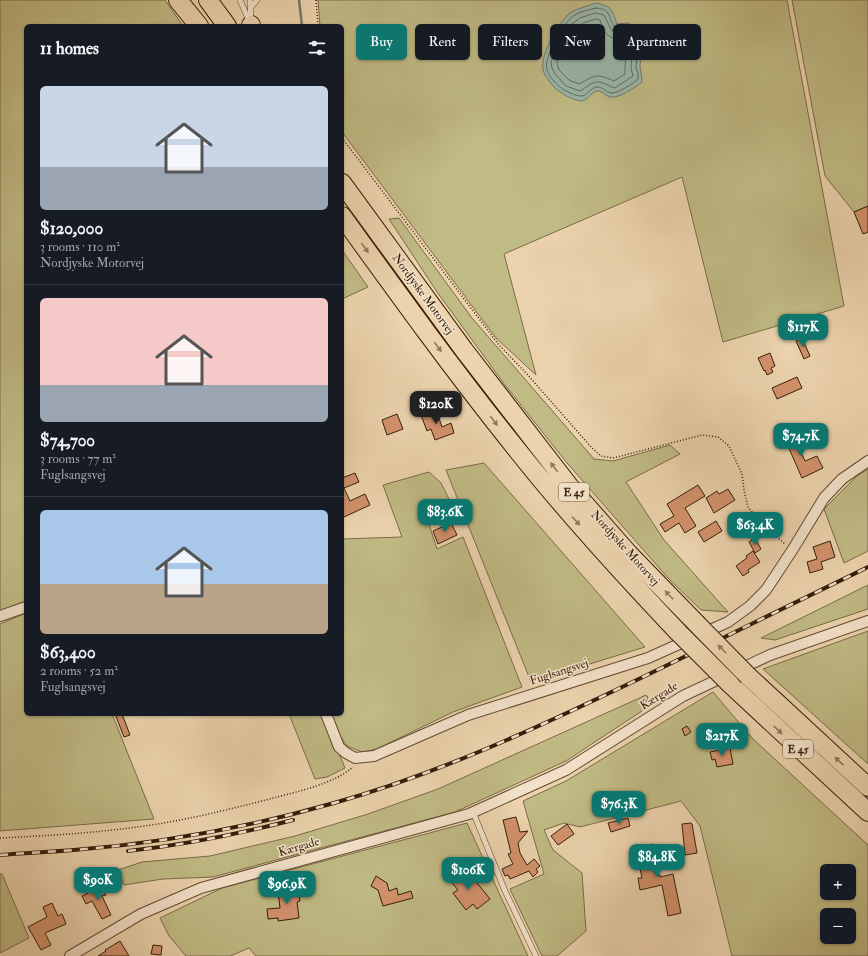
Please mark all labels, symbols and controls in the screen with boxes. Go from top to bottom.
chip: Buy [356,24,407,60]
chip: Rent [415,24,470,60]
chip: Filters [478,24,542,60]
chip: New [550,24,605,60]
chip: Apartment [613,24,701,60]
icon: filters [306,37,328,59]
text: 11 homes [40,38,99,59]
icon: home [148,112,220,184]
text: $120,000 [40,218,103,239]
text: 3 rooms · 110 m² [40,239,120,255]
one-way arrow [361,242,369,253]
street label: Nordjyske Motorvej [389,251,457,337]
text: Nordjyske Motorvej [40,255,144,271]
pin: $117K [775,314,831,348]
text: $117K [787,319,819,335]
icon: home [148,324,220,396]
one-way arrow [434,342,442,353]
pin: $120K [408,391,464,425]
text: $120K [419,396,453,412]
one-way arrow [490,415,498,426]
pin: $74.7K [768,423,834,457]
text: $74.7K [782,428,820,444]
text: $74,700 [40,430,95,451]
text: 3 rooms · 77 m² [40,451,116,467]
one-way arrow [551,462,559,472]
text: Fuglsangsvej [40,467,106,483]
road number: E 45 [559,483,589,501]
pin: $83.6K [412,499,478,533]
text: $83.6K [427,504,463,520]
street label: Nordjyske Motorvej [587,507,663,589]
pin: $63.4K [722,512,788,546]
one-way arrow [572,516,581,526]
text: $63.4K [736,517,774,533]
icon: home [148,536,220,608]
one-way arrow [664,590,674,600]
text: $63,400 [40,642,96,663]
one-way arrow [717,644,727,654]
street label: Fuglsangsvej [528,656,590,688]
text: 2 rooms · 52 m² [40,663,118,679]
text: Fuglsangsvej [40,679,106,695]
street label: Kærgade [637,679,681,713]
pin: $217K [694,723,750,757]
one-way arrow [773,726,783,735]
text: $217K [705,728,739,744]
road number: E 45 [783,740,813,758]
one-way arrow [834,756,844,765]
pin: $76.3K [586,791,652,825]
text: $76.3K [601,796,637,812]
street label: Kærgade [277,834,321,860]
pin: $84.8K [624,844,690,878]
text: $84.8K [638,849,676,865]
pin: $106K [440,857,496,891]
text: $106K [451,862,485,878]
map controls [820,864,856,944]
button: + [820,864,856,900]
pin: $90K [74,867,122,901]
pin: $96.9K [254,871,320,905]
text: $90K [83,872,113,888]
text: $96.9K [268,876,306,892]
button: − [820,908,856,944]

